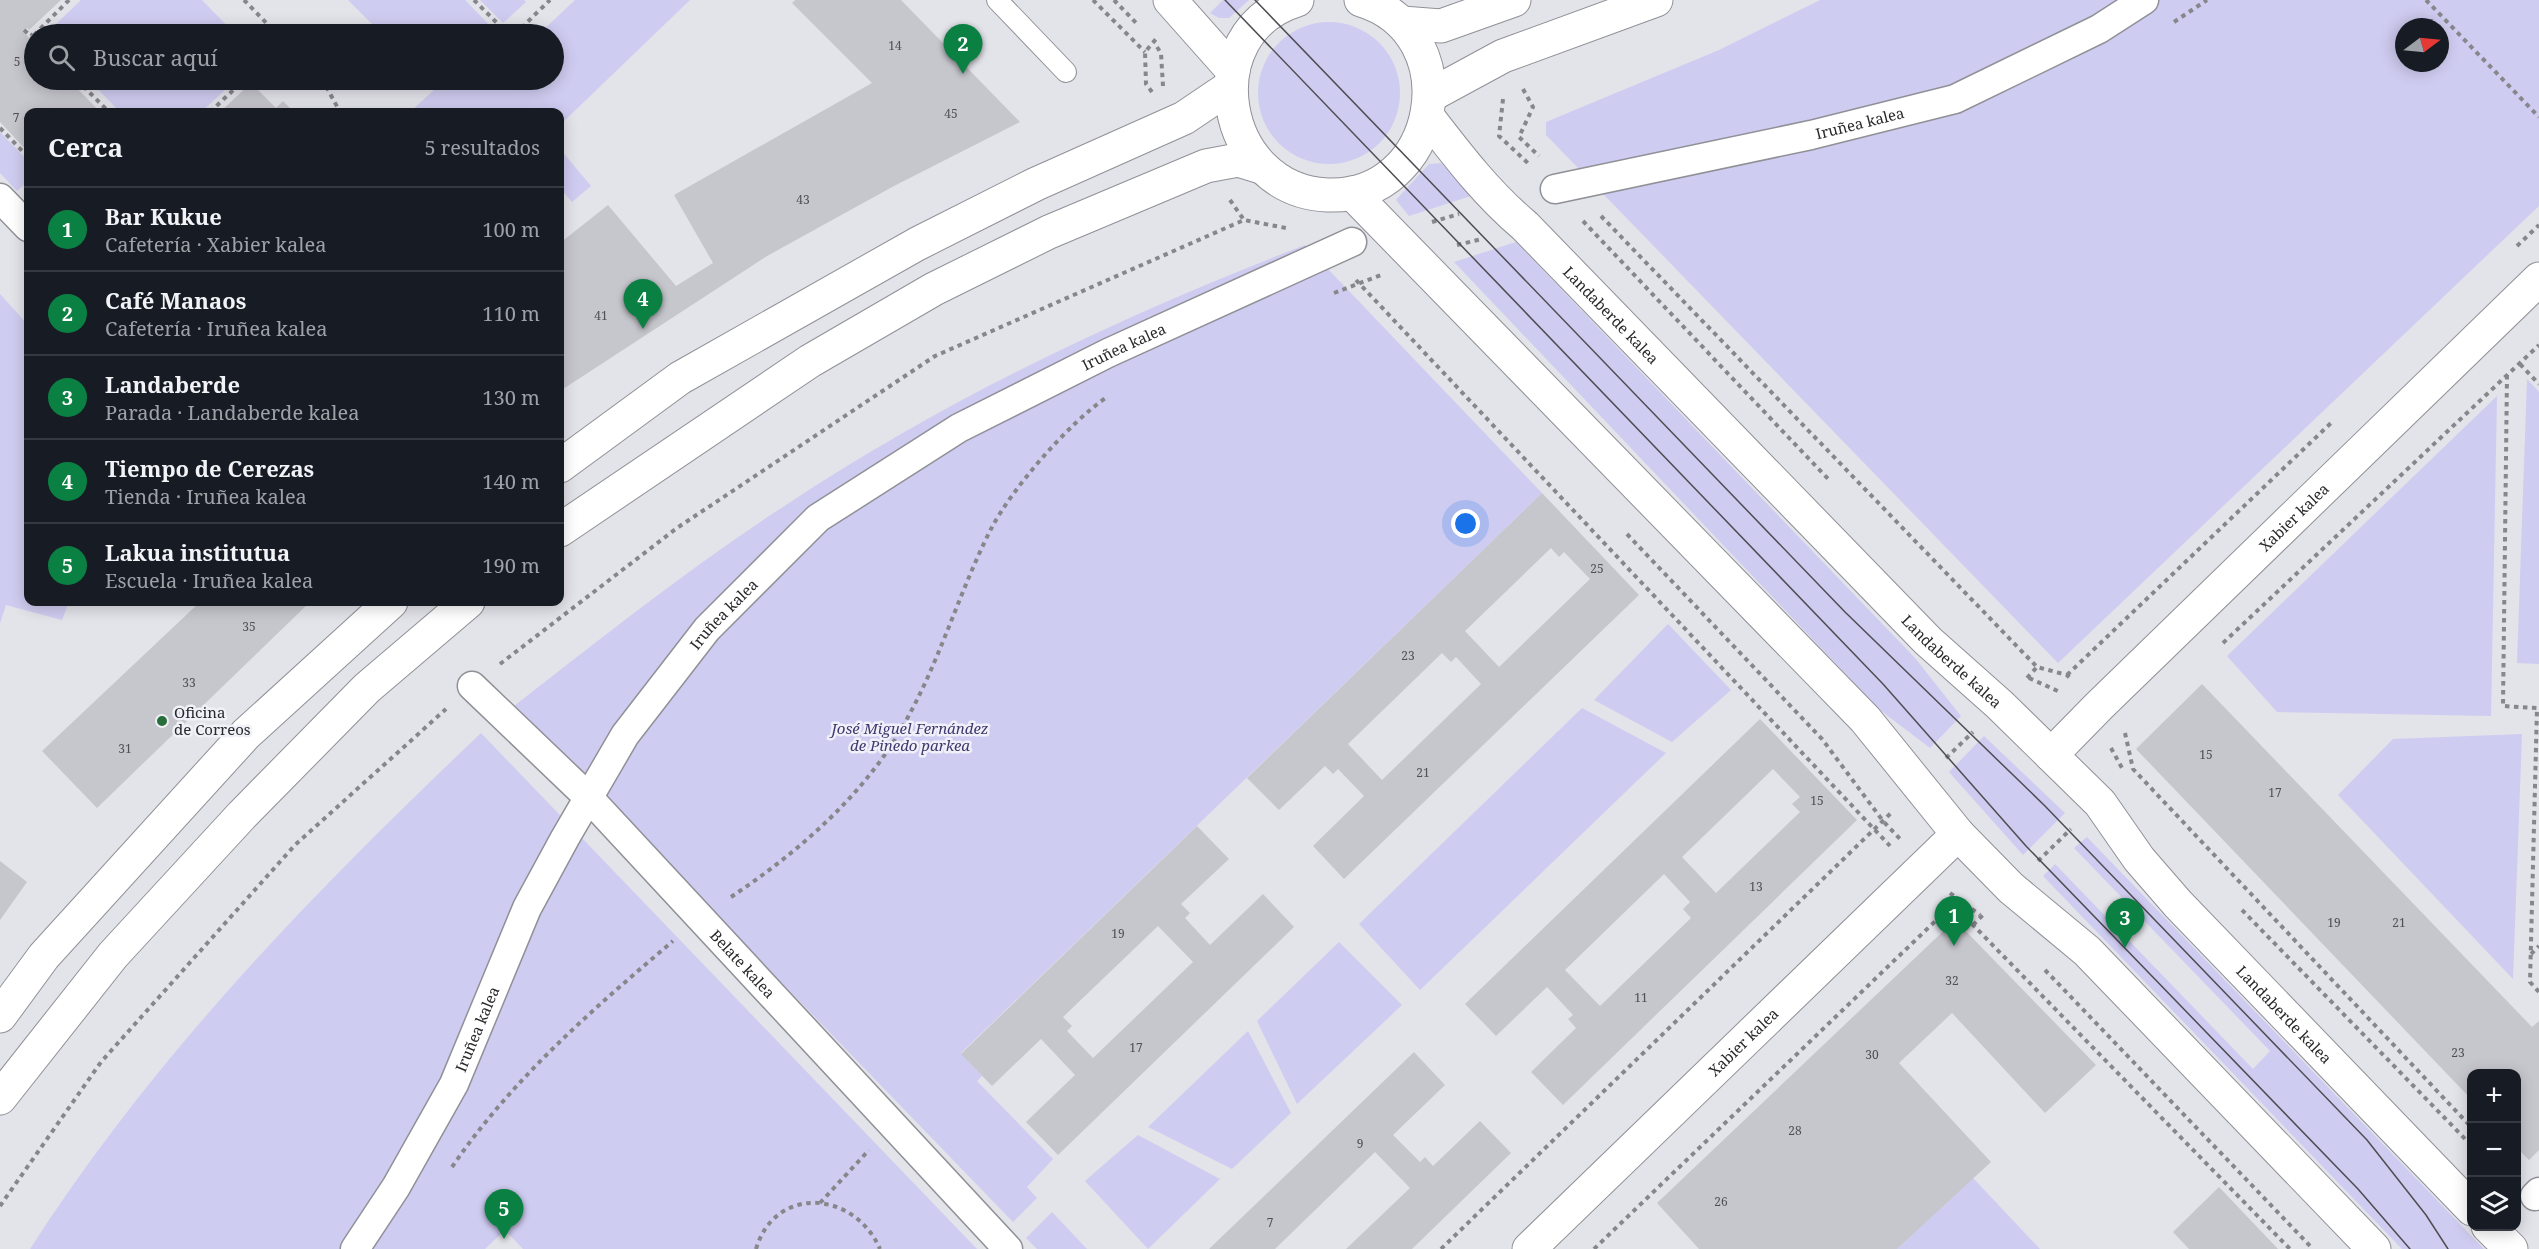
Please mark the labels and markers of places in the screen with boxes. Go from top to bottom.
pin: 2 [944,25,982,74]
pin: 4 [624,280,662,329]
place label: Oficina de Correos [174,702,251,739]
marker: Oficina de Correos [155,714,169,728]
pin: 1 [1934,896,1974,946]
pin: 3 [2106,898,2144,948]
pin: 5 [484,1190,524,1239]

